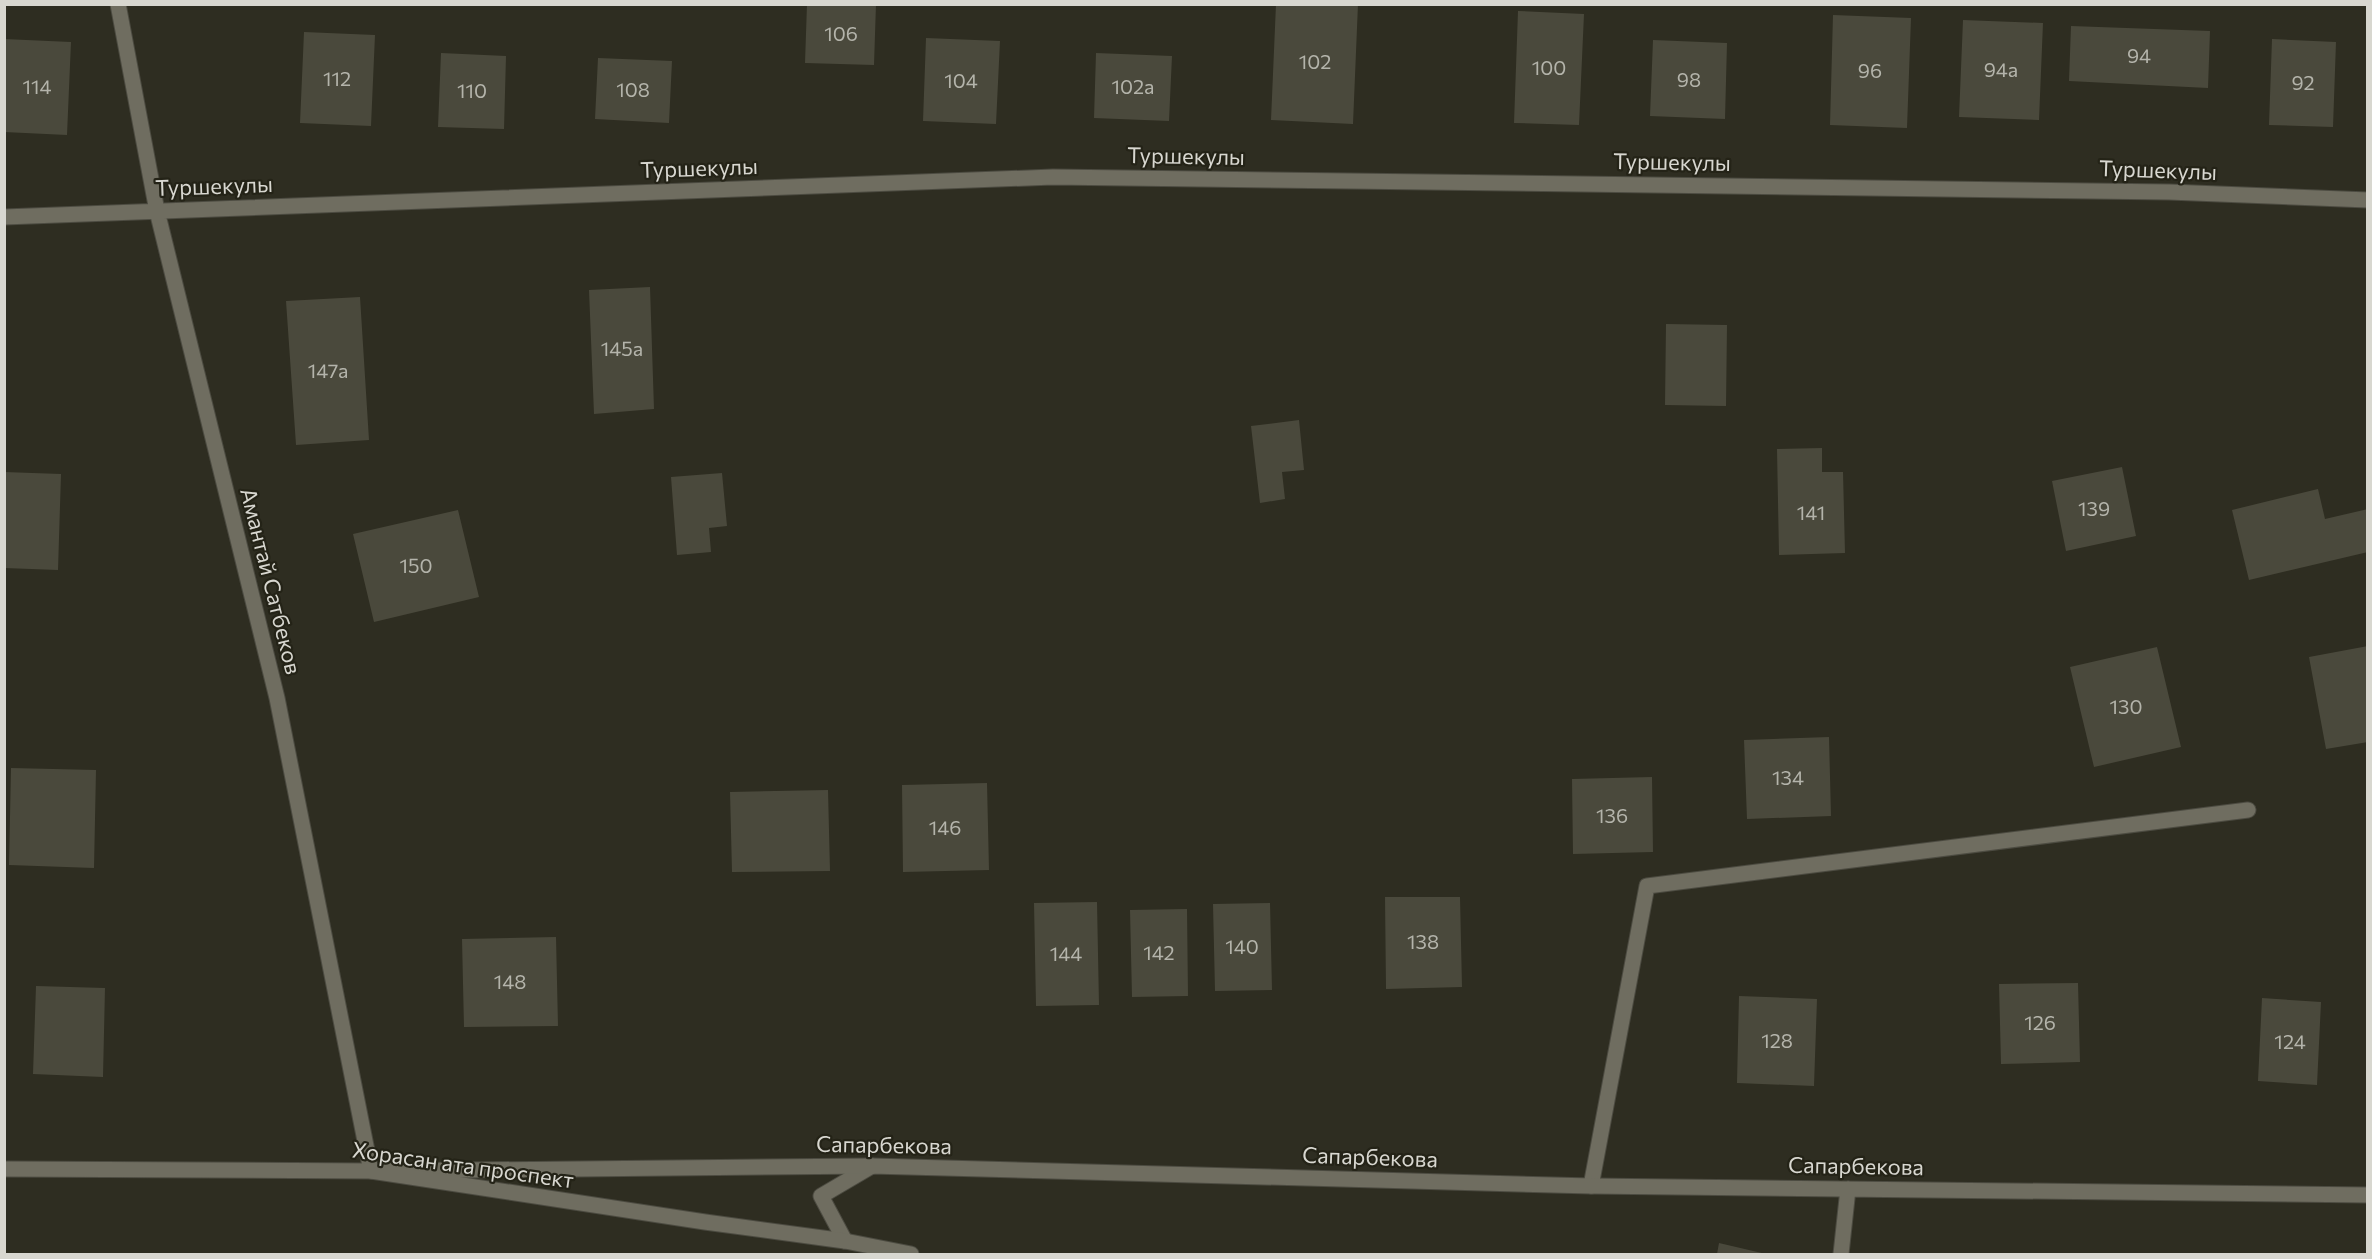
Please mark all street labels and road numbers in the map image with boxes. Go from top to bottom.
street label: Туршекулы [1127,141,1245,170]
street label: Туршекулы [1613,147,1731,176]
street label: Туршекулы [640,152,758,183]
street label: Туршекулы [2099,154,2217,185]
street label: Туршекулы [155,170,273,201]
street label: Амантай Сатбеков [235,485,308,677]
street label: Сапарбекова [816,1130,952,1159]
street label: Хорасан ата проспект [350,1136,576,1193]
street label: Сапарбекова [1302,1141,1438,1172]
street label: Сапарбекова [1788,1151,1924,1180]

